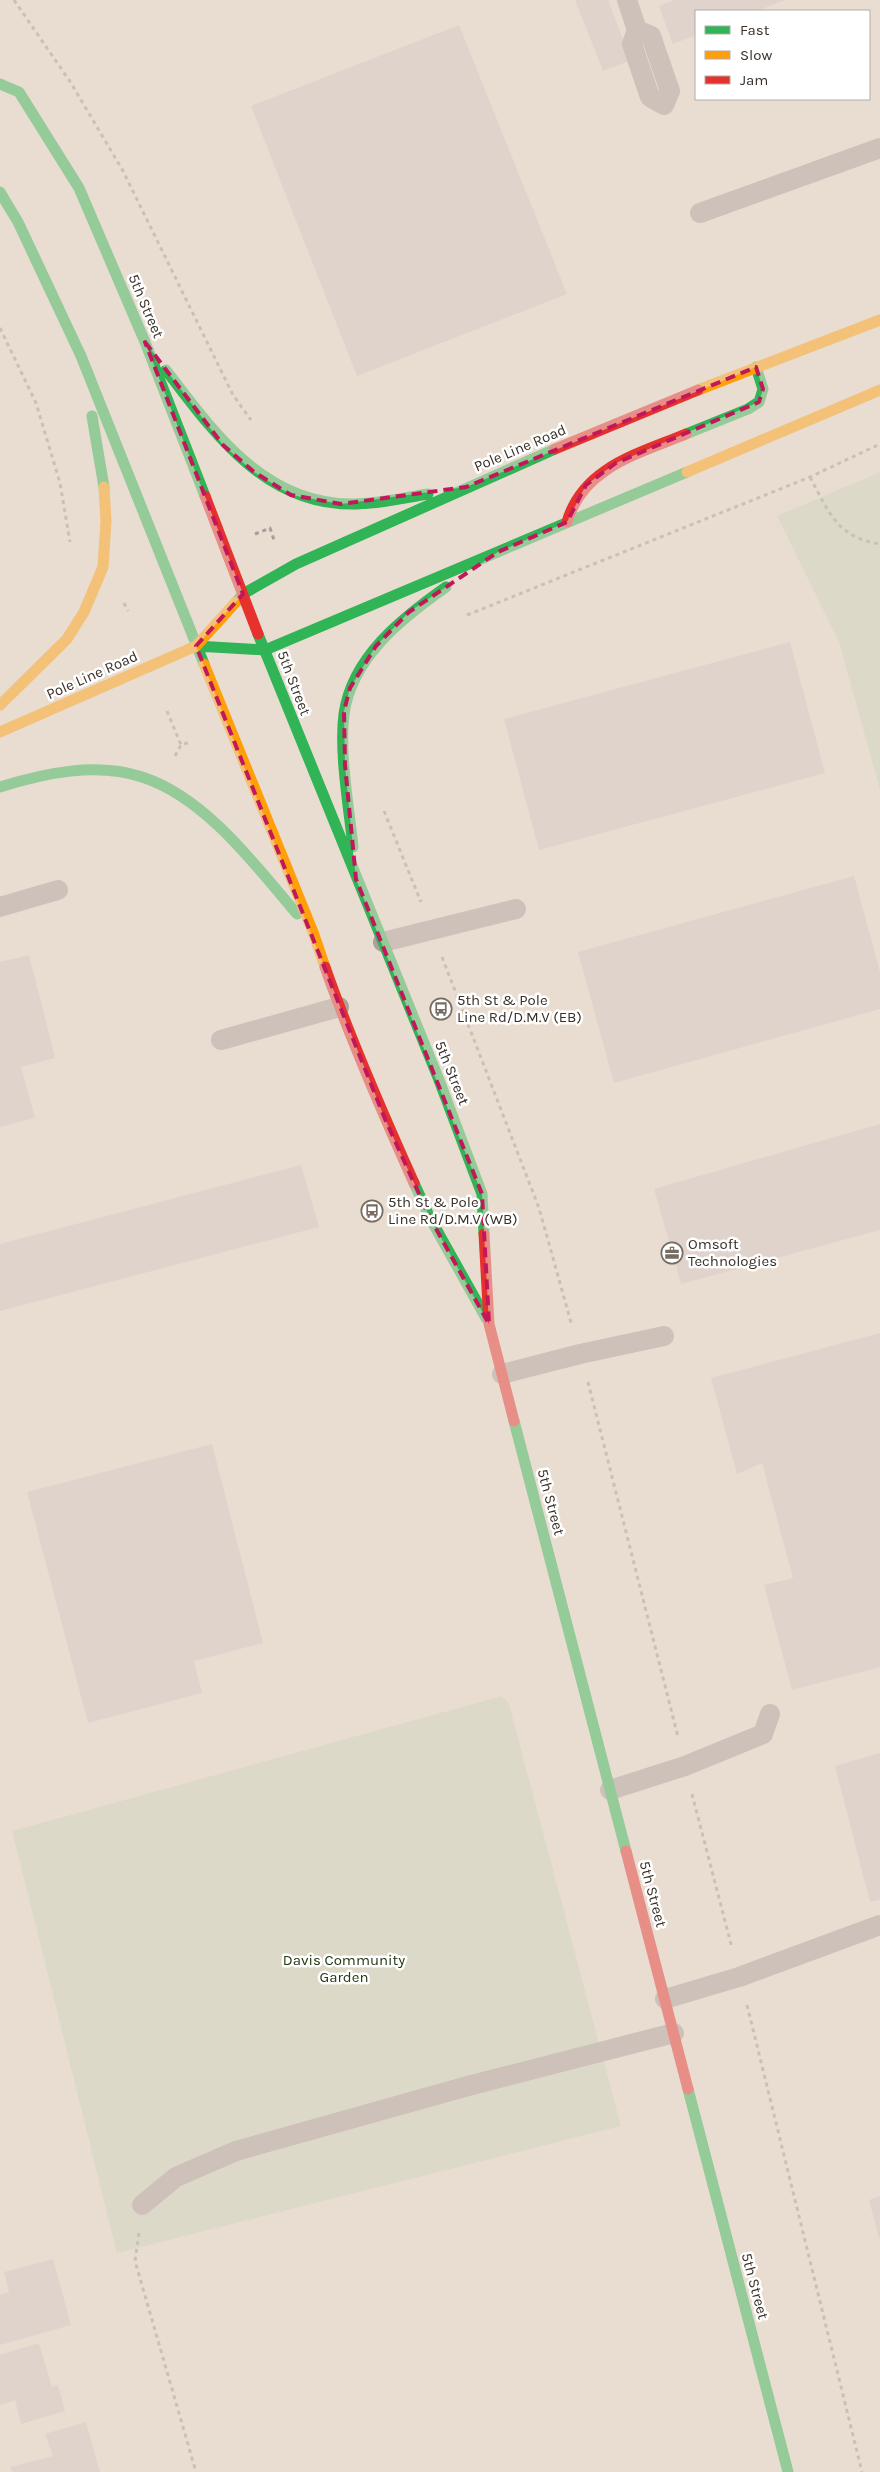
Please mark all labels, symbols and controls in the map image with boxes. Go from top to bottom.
legend [695,10,870,100]
text: Fast [740,21,770,39]
text: Slow [740,46,772,64]
text: Jam [740,71,768,89]
street label: 5th Street [124,271,168,341]
street label: Pole Line Road [471,421,569,475]
street label: Pole Line Road [43,647,141,703]
street label: 5th Street [273,648,315,718]
place label: 5th St & Pole Line Rd/D.M.V (EB) [457,991,582,1026]
bus stop icon: 5th St & Pole Line Rd/D.M.V (EB) [429,997,453,1021]
street label: 5th Street [431,1038,473,1108]
place label: 5th St & Pole Line Rd/D.M.V (WB) [388,1193,518,1228]
bus stop icon: 5th St & Pole Line Rd/D.M.V (WB) [360,1199,384,1223]
place label: Omsoft Technologies [688,1235,777,1270]
office icon: Omsoft Technologies [660,1241,684,1265]
street label: 5th Street [534,1467,569,1537]
street label: 5th Street [636,1859,671,1929]
park label: Davis Community Garden [283,1951,405,1986]
street label: 5th Street [738,2251,773,2321]

